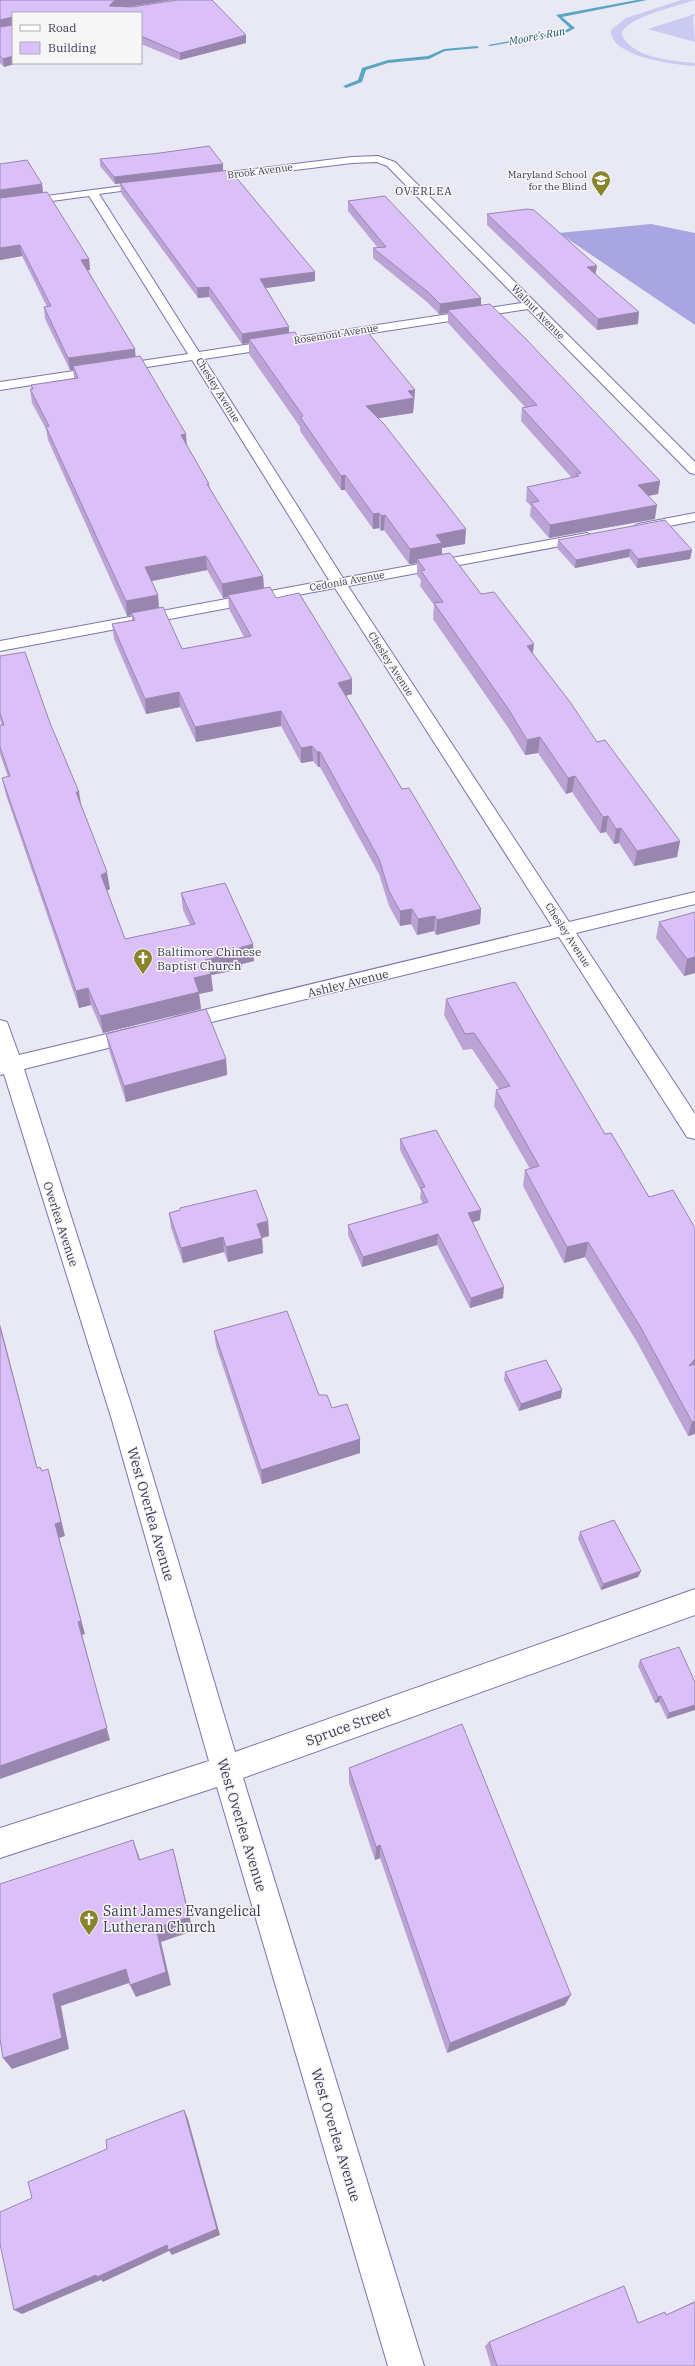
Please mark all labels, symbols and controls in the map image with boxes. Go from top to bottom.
legend [12,12,142,64]
text: Road [48,20,77,35]
water label: Moore's Run [507,24,567,49]
text: Building [48,40,96,55]
street label: Brook Avenue [227,161,293,181]
place label: Maryland School for the Blind [508,168,587,193]
school or university icon: Maryland School for the Blind [590,169,612,197]
district label: OVERLEA [395,184,453,198]
street label: Walnut Avenue [509,282,567,342]
street label: Rosemont Avenue [293,321,379,347]
street label: Chesley Avenue [193,355,243,425]
street label: Cedonia Avenue [308,568,386,594]
street label: Chesley Avenue [365,629,417,699]
street label: Chesley Avenue [542,900,594,970]
place label: Baltimore Chinese Baptist Church [157,944,261,973]
church icon: Baltimore Chinese Baptist Church [132,947,154,975]
street label: Ashley Avenue [306,966,390,1000]
street label: Overlea Avenue [40,1180,82,1268]
street label: West Overlea Avenue [123,1445,179,1583]
street label: Spruce Street [303,1702,393,1750]
street label: West Overlea Avenue [213,1756,271,1894]
place label: Saint James Evangelical Lutheran Church [103,1902,261,1936]
church icon: Saint James Evangelical Lutheran Church [78,1908,100,1936]
street label: West Overlea Avenue [307,2066,365,2204]

